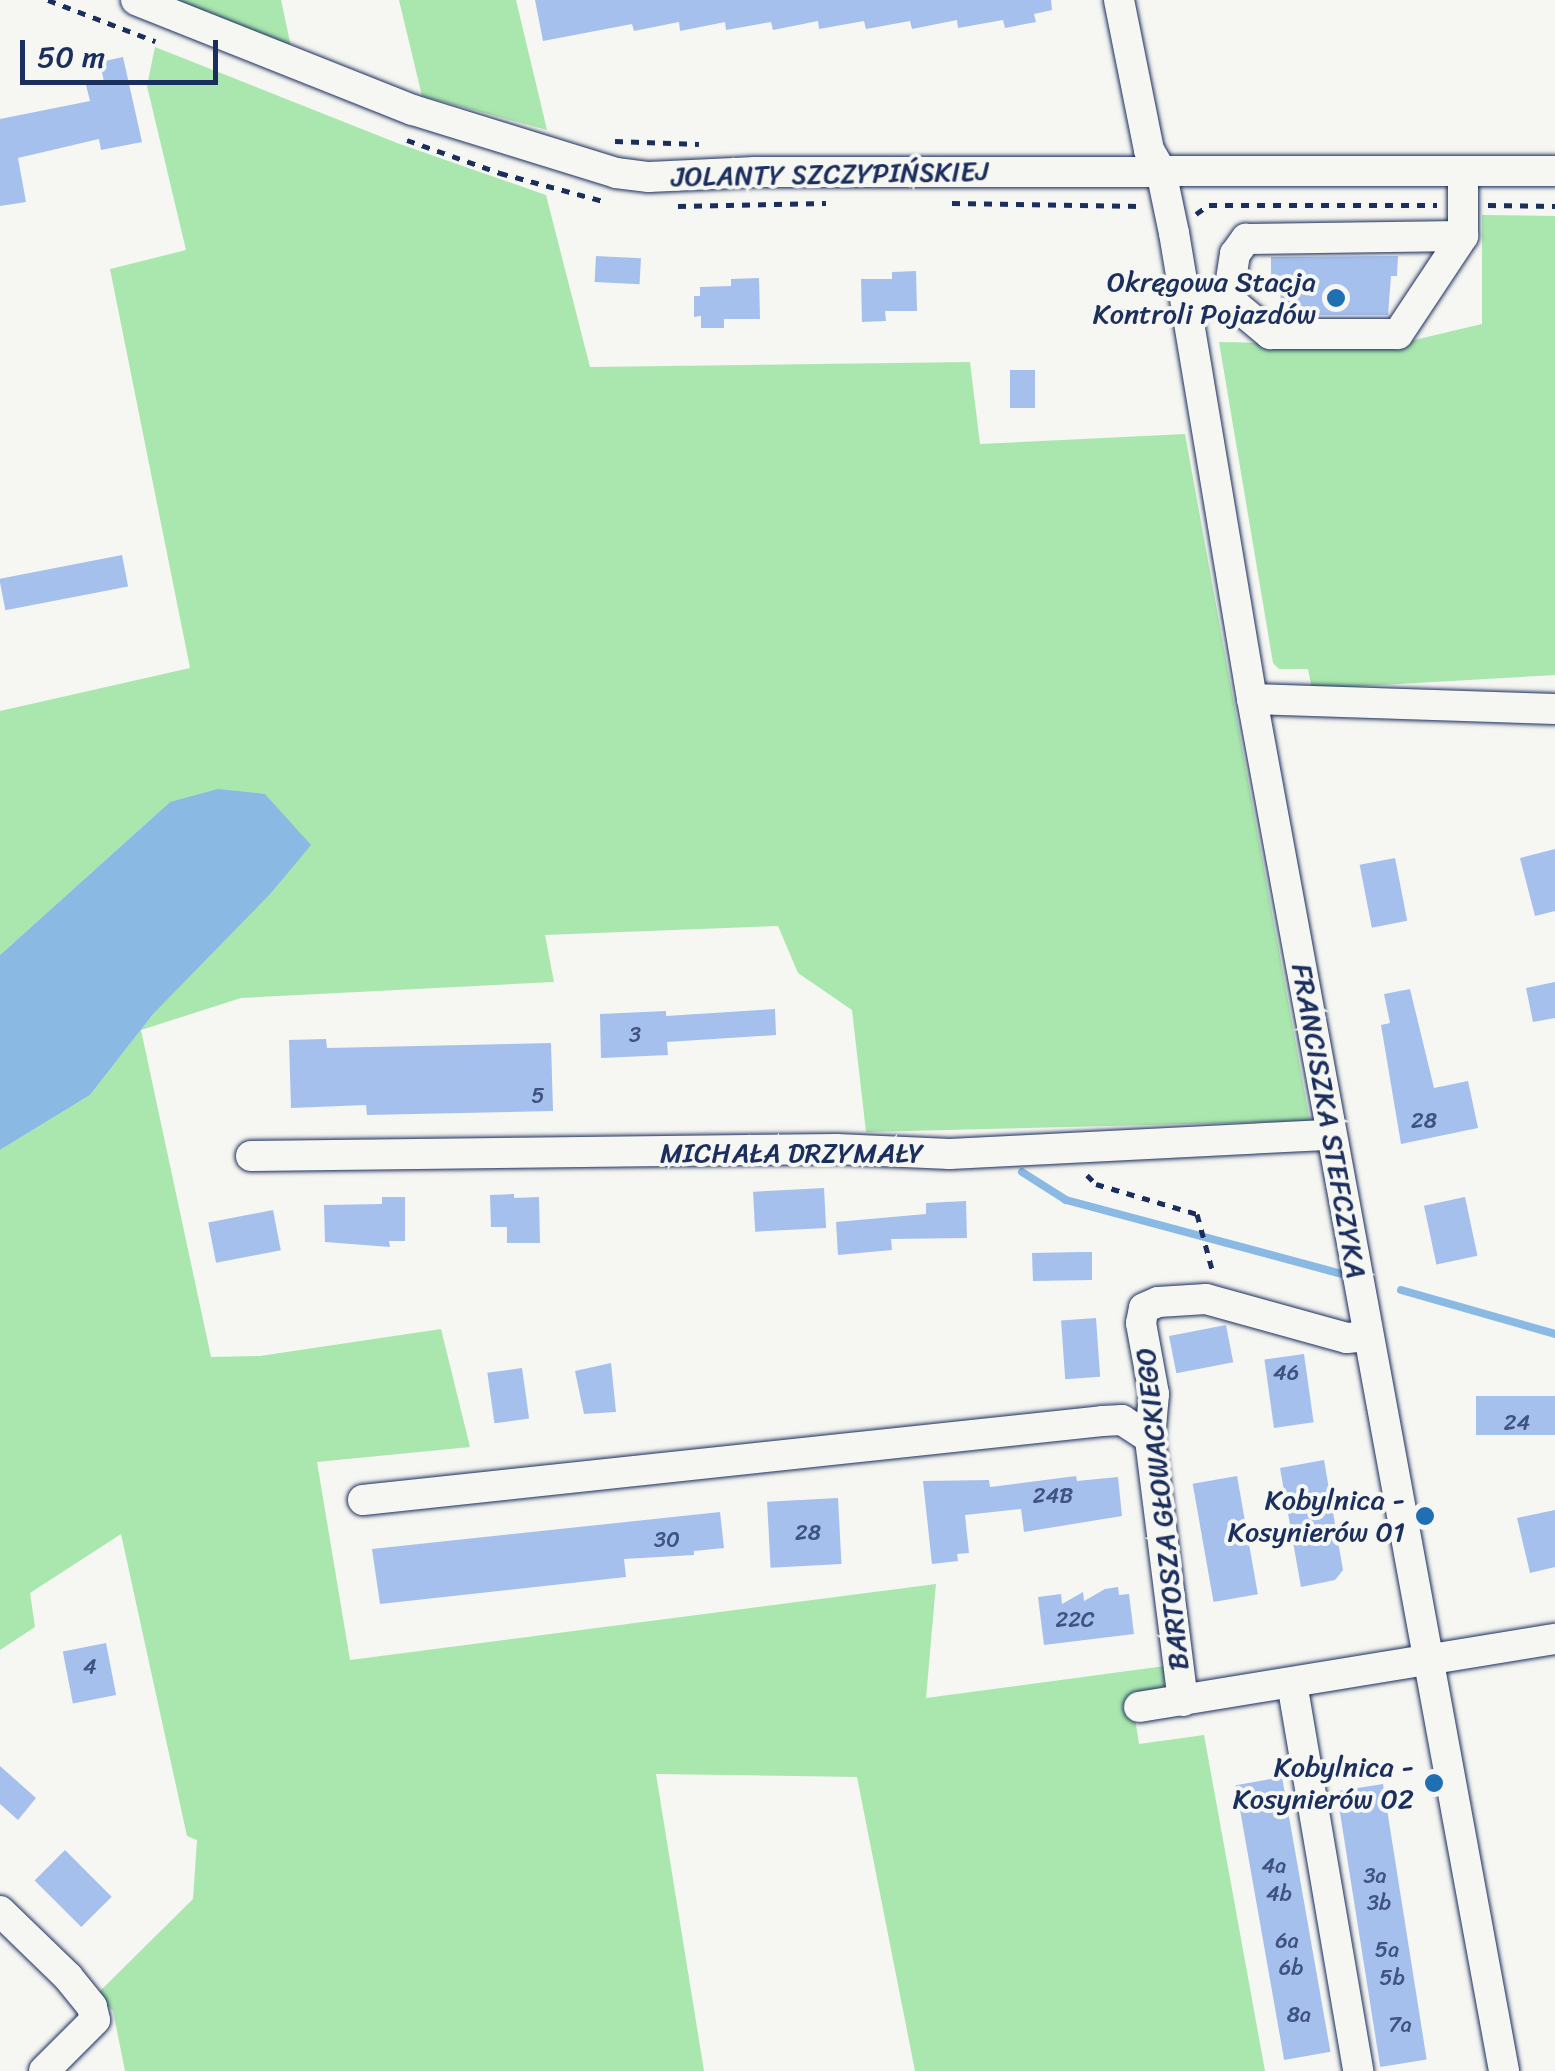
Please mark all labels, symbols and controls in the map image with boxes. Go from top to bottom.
scale bar [25,20,222,82]
text: 50 m [37,30,105,84]
street label: JOLANTY SZCZYPIŃSKIEJ [669,154,991,194]
place label: Okręgowa Stacja Kontroli Pojazdów [1093,265,1316,331]
marker: Okręgowa Stacja Kontroli Pojazdów [1325,287,1347,309]
street label: FRANCISZKA STEFCZYKA [1285,960,1373,1282]
house number: 3 [629,1022,641,1048]
house number: 5 [531,1083,545,1109]
house number: 28 [1411,1108,1437,1134]
street label: MICHAŁA DRZYMAŁY [660,1136,924,1170]
street label: BARTOSZA GŁOWACKIEGO [1128,1345,1196,1673]
house number: 46 [1273,1360,1299,1386]
house number: 24 [1504,1410,1530,1436]
house number: 24B [1033,1483,1073,1509]
place label: Kobylnica - Kosynierów 01 [1228,1483,1405,1549]
marker: Kobylnica - Kosynierów 01 [1414,1505,1436,1527]
house number: 28 [795,1520,821,1546]
house number: 30 [654,1527,680,1553]
house number: 22C [1055,1607,1095,1633]
house number: 4 [83,1654,97,1680]
place label: Kobylnica - Kosynierów 02 [1233,1750,1414,1816]
marker: Kobylnica - Kosynierów 02 [1423,1772,1445,1794]
house number: 4a [1262,1853,1286,1879]
house number: 3a [1363,1863,1387,1889]
house number: 4b [1266,1881,1292,1907]
house number: 3b [1367,1890,1391,1916]
house number: 6a [1275,1928,1299,1954]
house number: 5a [1375,1937,1399,1963]
house number: 6b [1279,1955,1303,1981]
house number: 5b [1379,1965,1405,1991]
house number: 8a [1287,2002,1311,2028]
house number: 7a [1388,2012,1412,2038]

